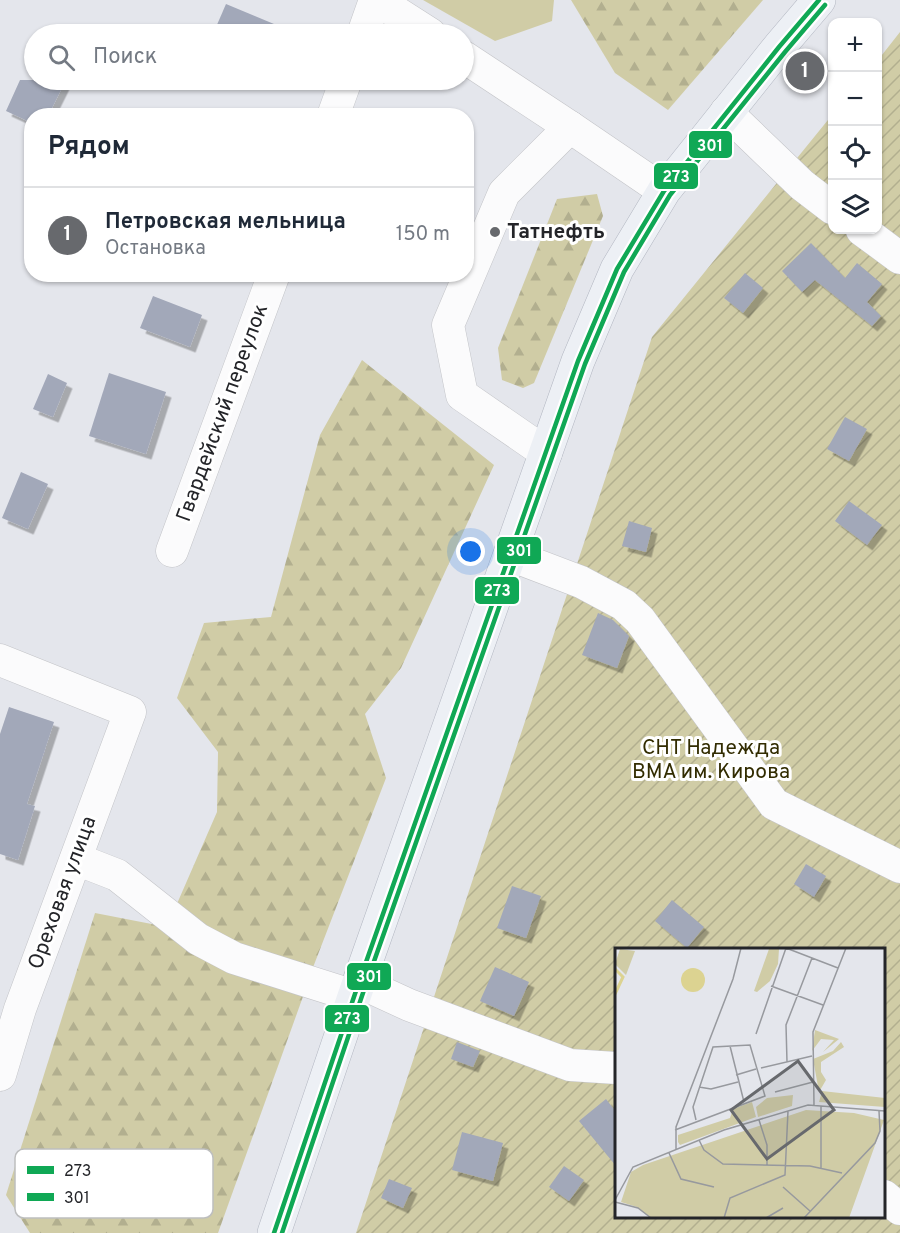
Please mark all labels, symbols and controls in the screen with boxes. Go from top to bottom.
map controls [828,18,882,234]
button: + [828,18,882,72]
search box [24,24,474,90]
icon: search [45,41,78,74]
text: Поиск [93,44,157,71]
pin: 1 [786,48,824,94]
button: − [828,72,882,126]
button: locate [828,126,882,180]
line badge: 301 [688,130,733,159]
text: Рядом [48,131,130,164]
text: 301 [697,137,723,157]
line badge: 273 [653,162,699,190]
text: 273 [662,168,690,188]
button: layers [828,180,882,234]
text: Петровская мельница [105,209,346,236]
place label: Татнефть [507,219,605,246]
text: 1 [64,222,72,248]
text: 150 m [396,222,450,248]
marker: Татнефть [488,225,502,239]
text: Остановка [105,236,206,262]
street label: Гвардейский переулок [171,300,275,526]
line badge: 301 [496,536,542,565]
your location [456,537,485,566]
text: 301 [506,542,532,562]
line badge: 273 [474,576,520,605]
text: 273 [483,582,511,602]
park label: СНТ Надежда ВМА им. Кирова [632,735,790,786]
street label: Ореховая улица [23,813,103,973]
inset map [615,948,885,1218]
line badge: 301 [346,962,392,991]
text: 301 [356,968,382,988]
line badge: 273 [324,1004,370,1033]
text: 273 [333,1010,361,1030]
legend [15,1149,213,1218]
text: 273 [64,1162,91,1182]
text: 301 [64,1189,90,1209]

